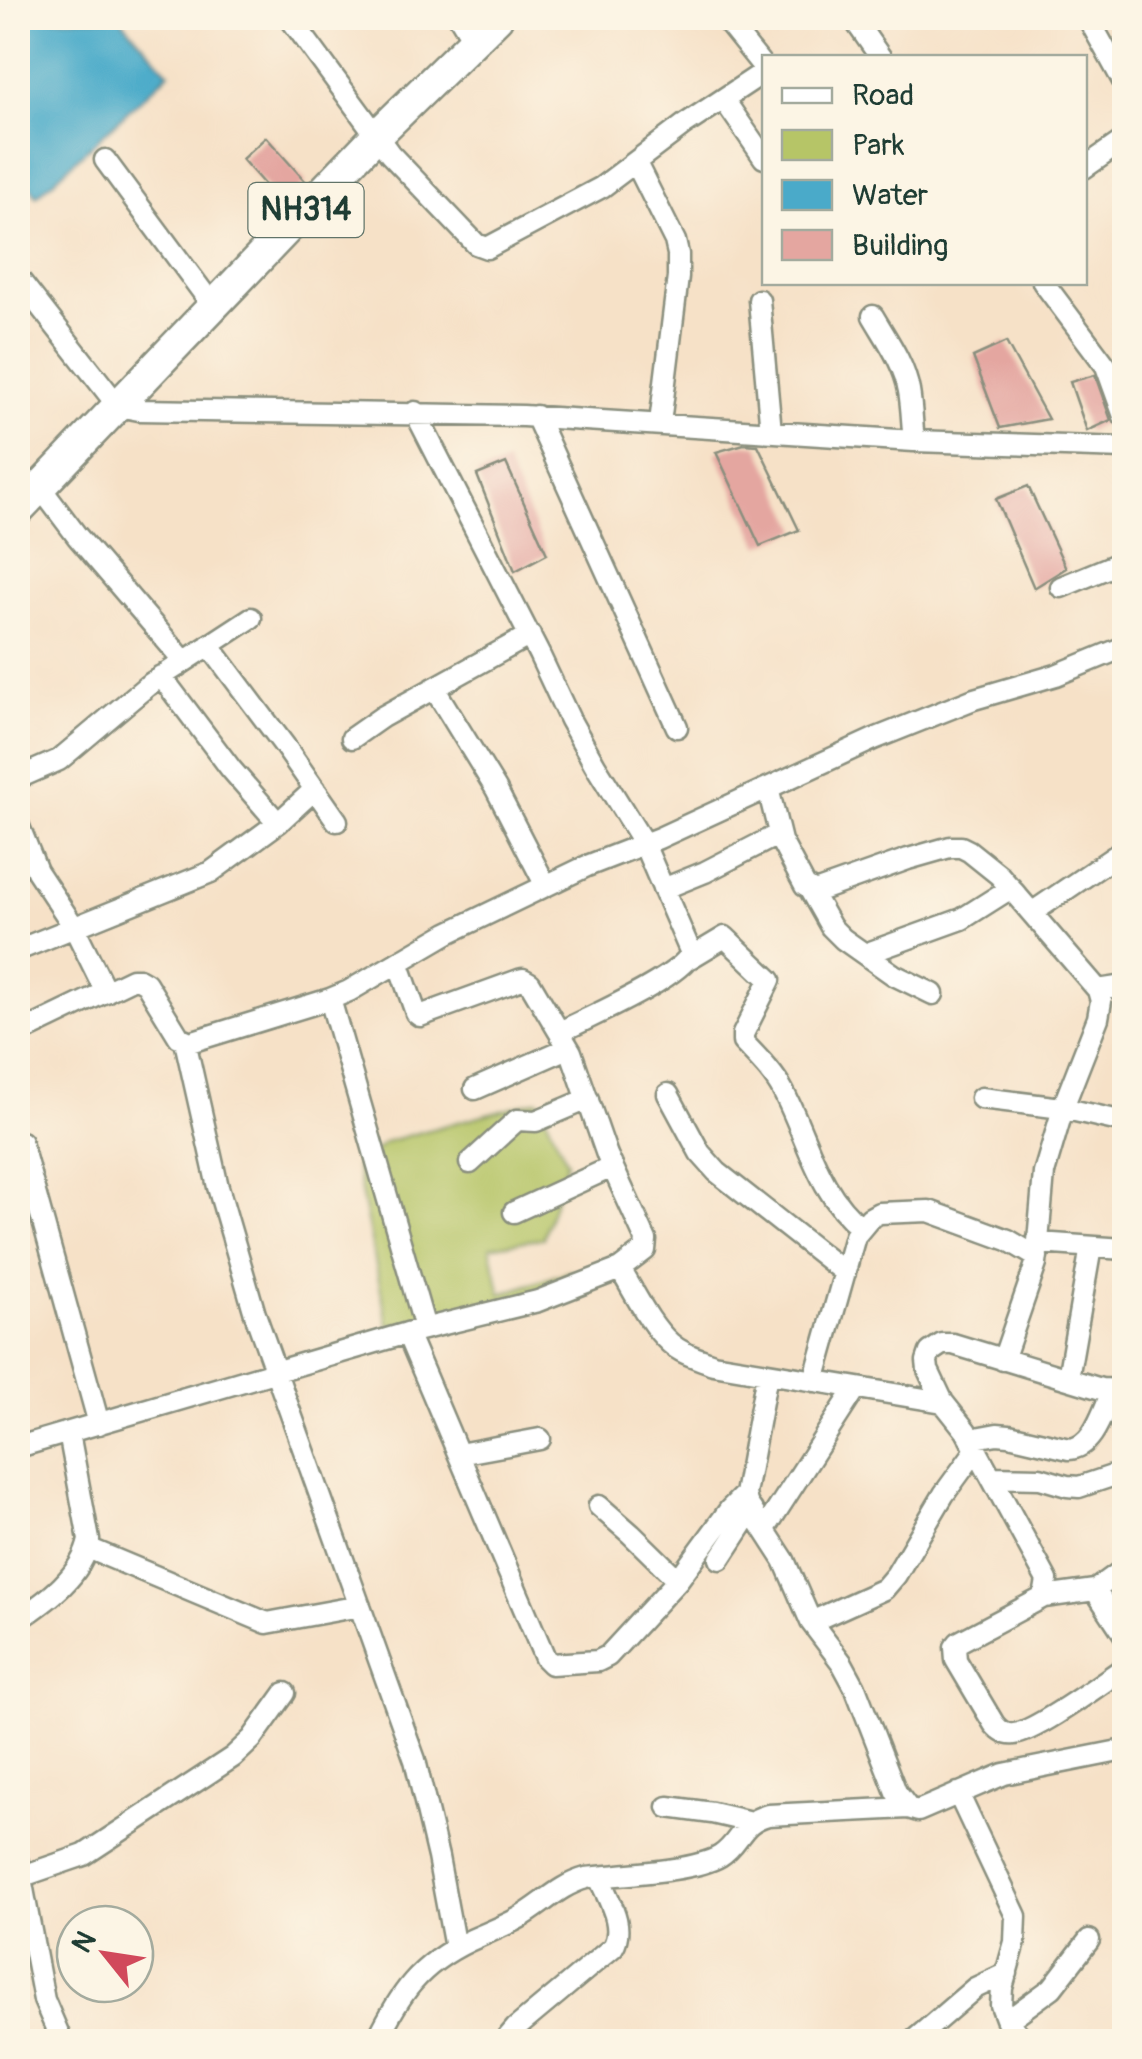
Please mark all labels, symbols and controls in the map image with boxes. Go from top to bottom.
legend [762,55,1087,285]
text: Road [852,77,914,114]
text: Park [852,127,905,164]
text: Water [852,177,929,214]
road number: NH314 [248,183,364,237]
text: Building [852,227,948,264]
north arrow [55,1904,155,2004]
text: N [65,1925,105,1959]

